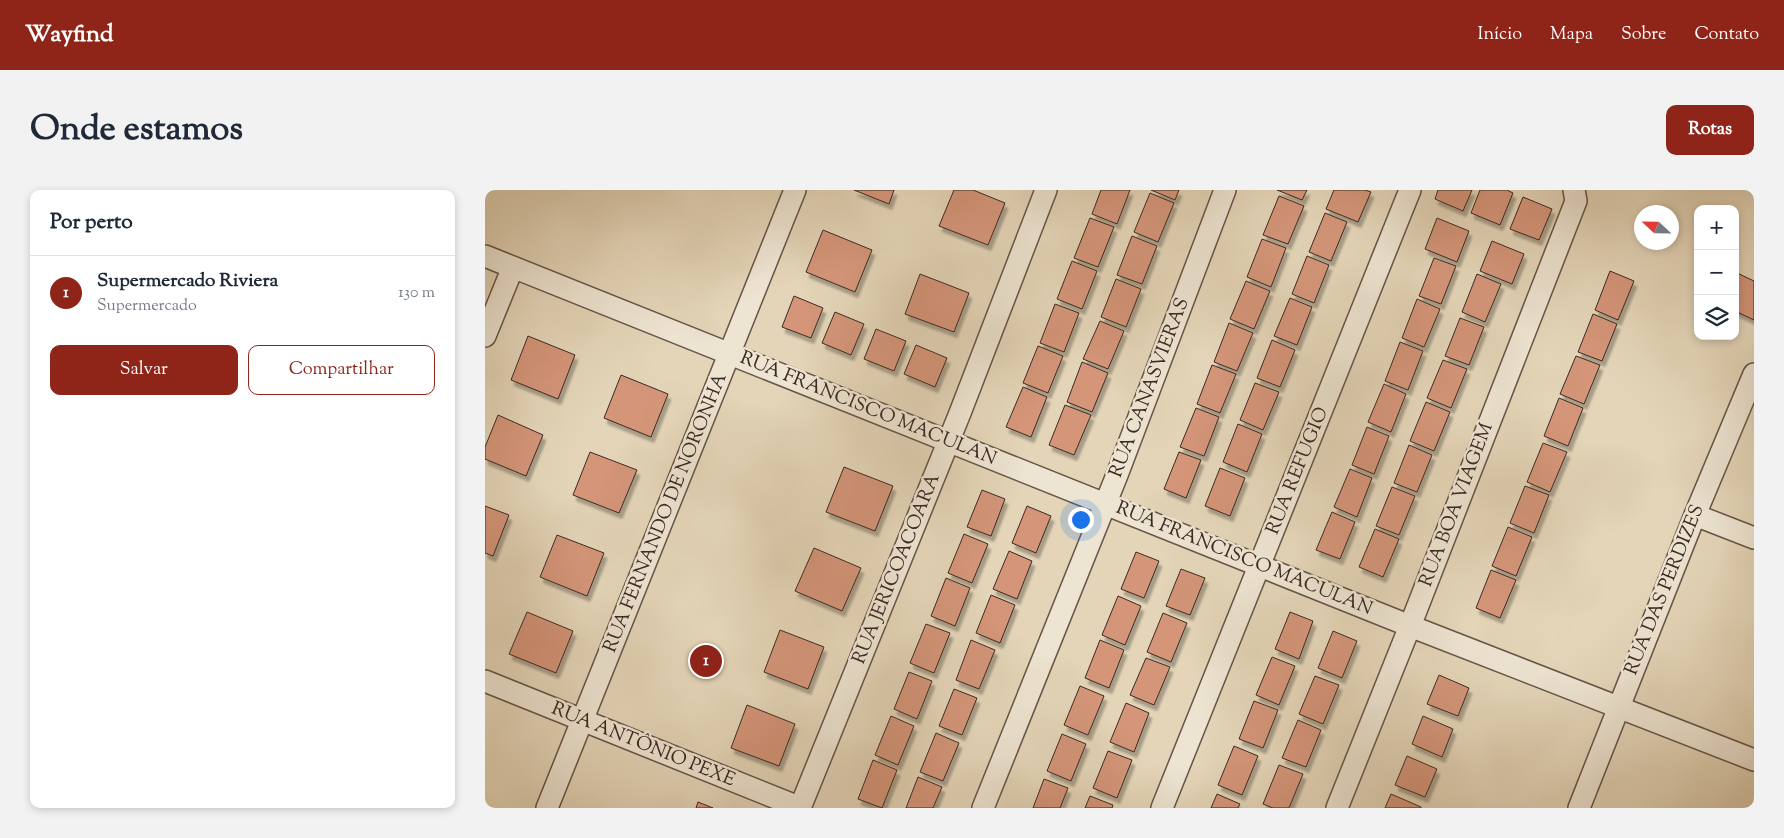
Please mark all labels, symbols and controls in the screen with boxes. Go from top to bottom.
text: Wayfind [25,18,113,52]
text: Início [1477,22,1522,48]
text: Mapa [1550,22,1593,48]
text: Sobre [1621,22,1666,48]
text: Contato [1694,22,1759,48]
text: Onde estamos [30,105,243,156]
button: Rotas [1666,105,1754,155]
north arrow [1634,205,1679,250]
map controls [1694,205,1739,340]
button: + [1694,205,1739,250]
text: Por perto [50,208,133,238]
button: − [1694,250,1739,295]
text: Supermercado Riviera [97,268,278,295]
text: 1 [63,282,69,305]
text: 130 m [398,282,435,305]
street label: RUA CANASVIERAS [1103,294,1197,482]
text: Supermercado [97,295,197,318]
button: layers [1694,295,1739,340]
button: Salvar [50,345,238,395]
button: Compartilhar [248,345,435,395]
street label: RUA FRANCISCO MACULAN [736,345,1000,473]
street label: RUA FERNANDO DE NORONHA [597,369,735,657]
street label: RUA REFUGIO [1260,403,1336,539]
street label: RUA BOA VIAGEM [1413,419,1501,591]
street label: RUA JERICOACOARA [846,469,948,668]
street label: RUA FRANCISCO MACULAN [1112,495,1376,623]
street label: RUA DAS PERDIZES [1618,501,1712,679]
your location [1068,507,1094,533]
pin: 1 [690,642,722,680]
street label: RUA ANTÔNIO PEXE [547,696,739,794]

